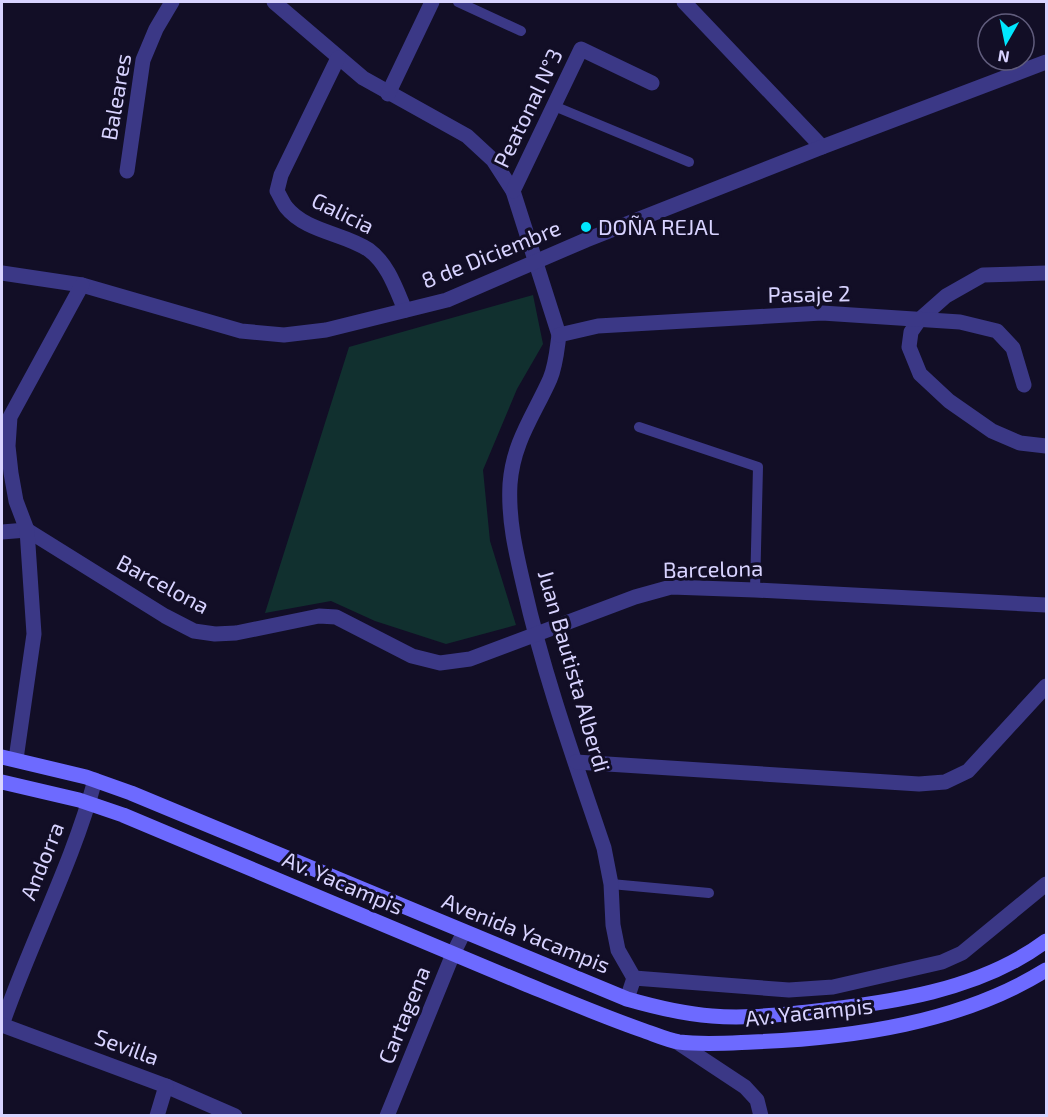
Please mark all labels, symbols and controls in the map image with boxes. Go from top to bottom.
north arrow [976,12,1036,72]
street label: Peatonal N°3 [487,44,567,171]
text: N [996,47,1011,68]
street label: Baleares [95,51,135,142]
street label: Galicia [308,186,379,238]
street label: 8 de Diciembre [417,213,564,293]
place label: DOÑA REJAL [598,213,719,239]
marker: DOÑA REJAL [579,220,593,234]
street label: Pasaje 2 [767,279,851,308]
street label: Barcelona [113,548,214,618]
street label: Barcelona [662,554,763,582]
street label: Juan Bautista Alberdi [534,567,616,775]
street label: Andorra [14,818,68,903]
street label: Av. Yacampis [279,845,408,919]
street label: Avenida Yacampis [439,887,614,978]
street label: Cartagena [372,962,434,1067]
street label: Av. Yacampis [744,991,874,1031]
street label: Sevilla [92,1022,163,1070]

